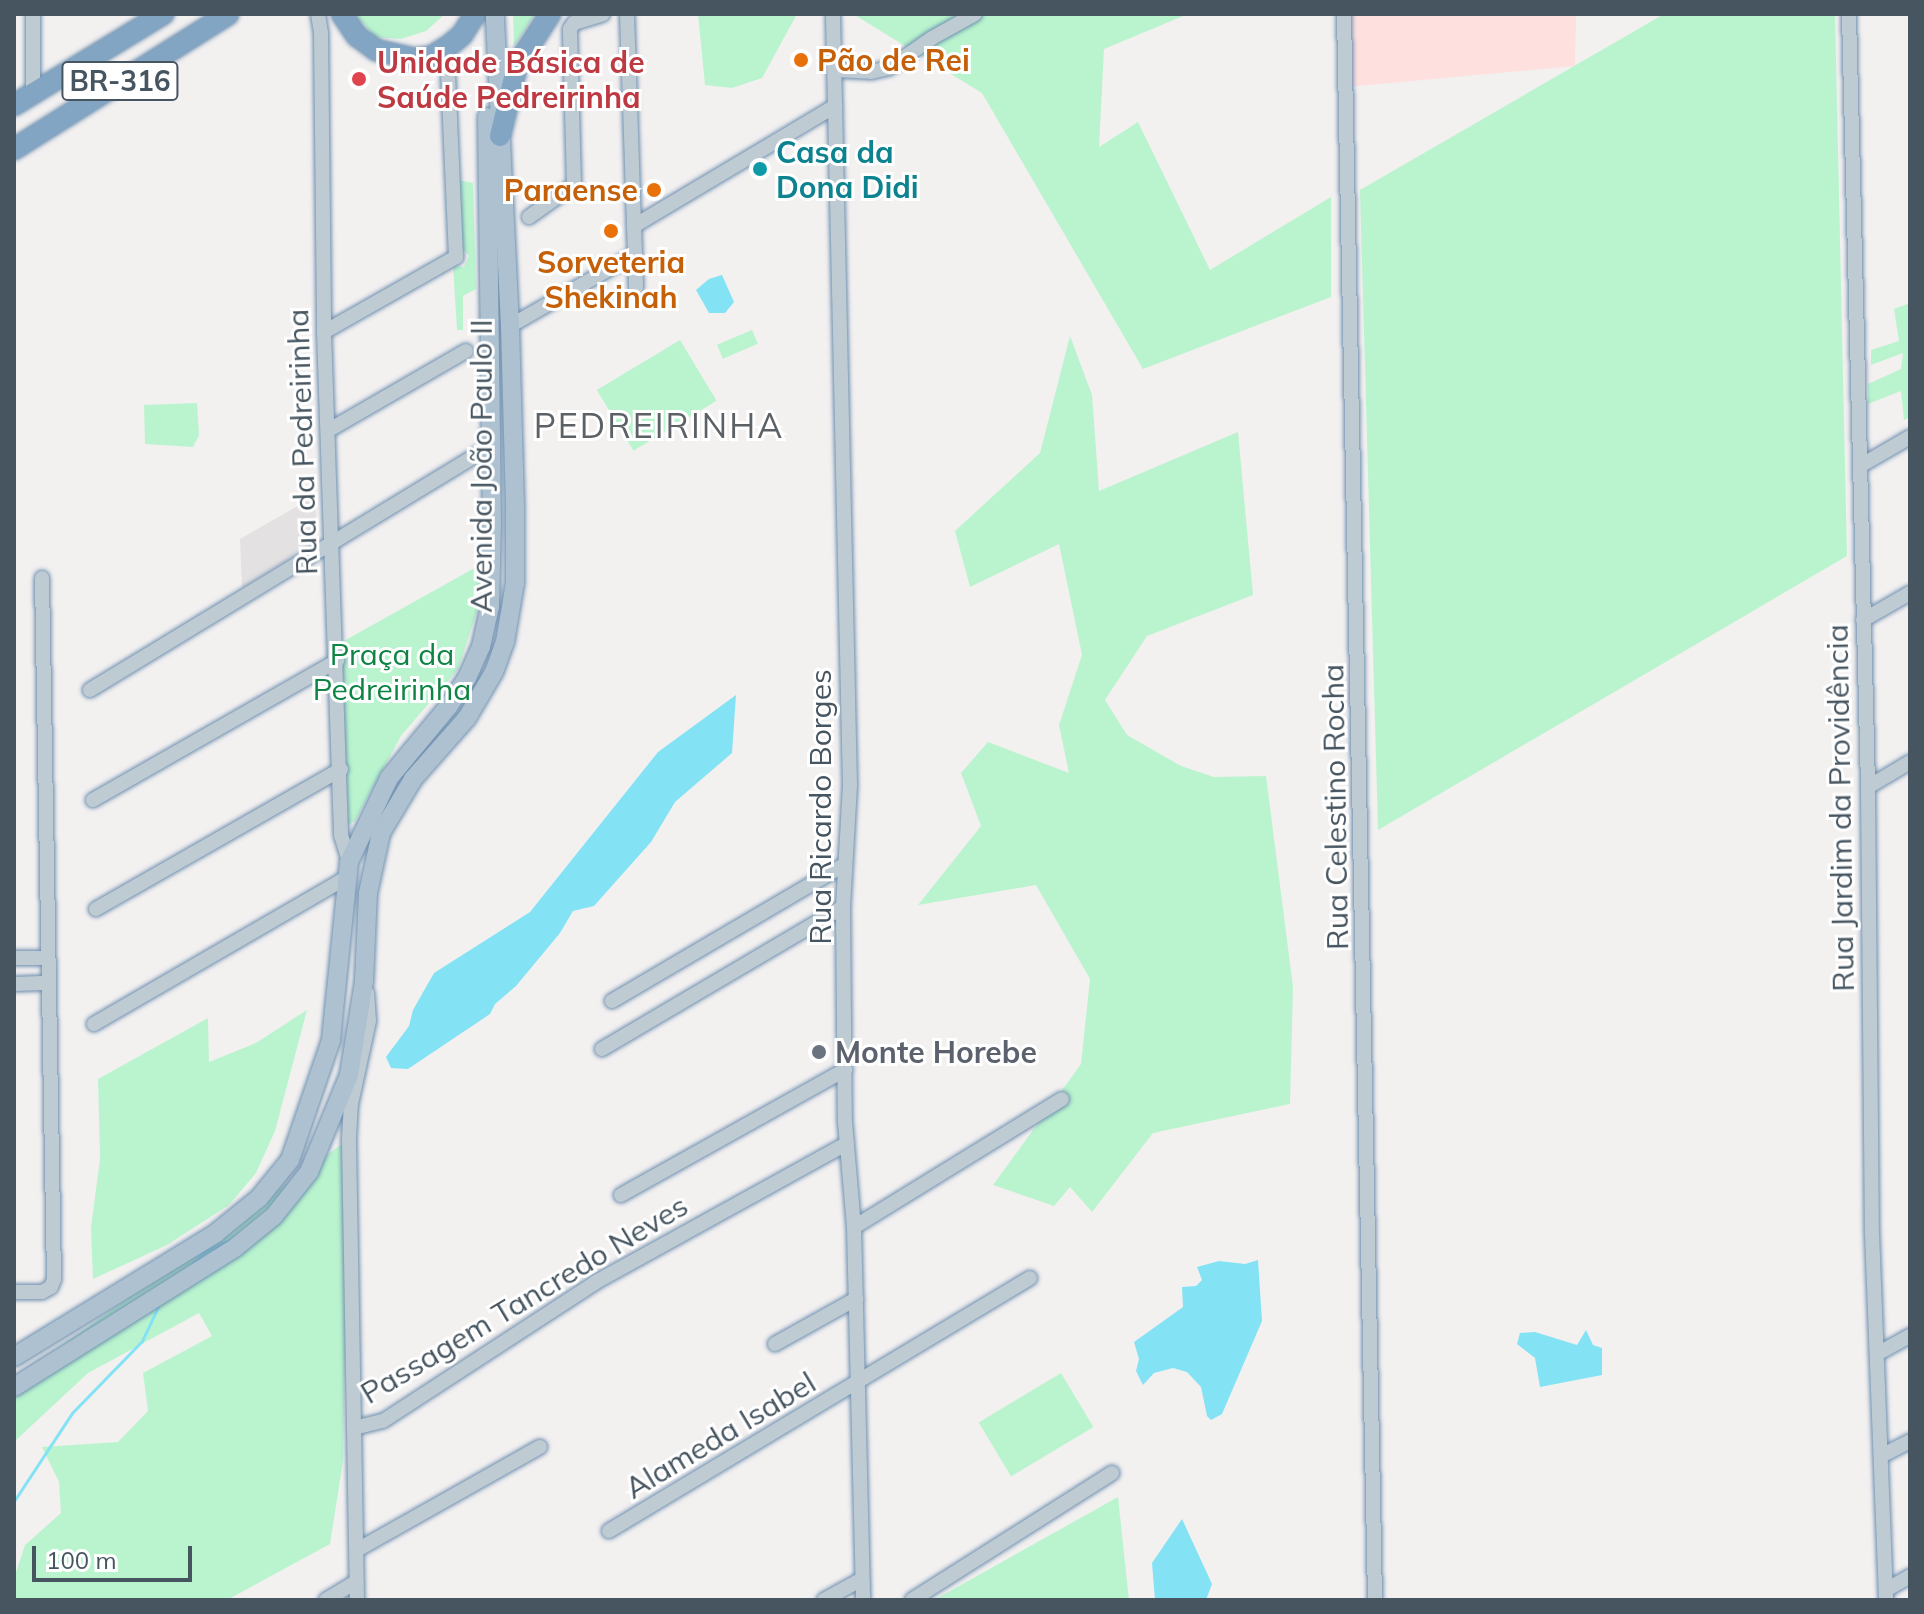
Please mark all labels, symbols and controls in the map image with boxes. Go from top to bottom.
place label: Pão de Rei [817,42,970,78]
place label: Unidade Básica de Saúde Pedreirinha [377,44,645,114]
marker: Pão de Rei [792,51,810,69]
road number: BR-316 [60,57,180,105]
marker: Unidade Básica de Saúde Pedreirinha [348,68,370,90]
place label: Casa da Dona Didi [776,134,919,204]
marker: Casa da Dona Didi [751,160,769,178]
place label: Paraense [504,172,638,208]
marker: Paraense [645,181,663,199]
marker: Sorveteria Shekinah [602,222,620,240]
place label: Sorveteria Shekinah [537,244,685,314]
street label: Rua da Pedreirinha [279,308,325,576]
street label: Avenida João Paulo II [463,319,499,613]
district label: PEDREIRINHA [534,406,784,446]
street label: Rua Jardim da Providência [1819,624,1861,992]
park label: Praça da Pedreirinha [313,636,471,706]
street label: Rua Celestino Rocha [1315,664,1355,950]
street label: Rua Ricardo Borges [802,669,838,945]
place label: Monte Horebe [835,1034,1037,1070]
marker: Monte Horebe [810,1043,828,1061]
street label: Passagem Tancredo Neves [354,1187,694,1411]
street label: Alameda Isabel [618,1364,822,1506]
scale bar [36,1530,196,1580]
text: 100 m [46,1545,117,1575]

